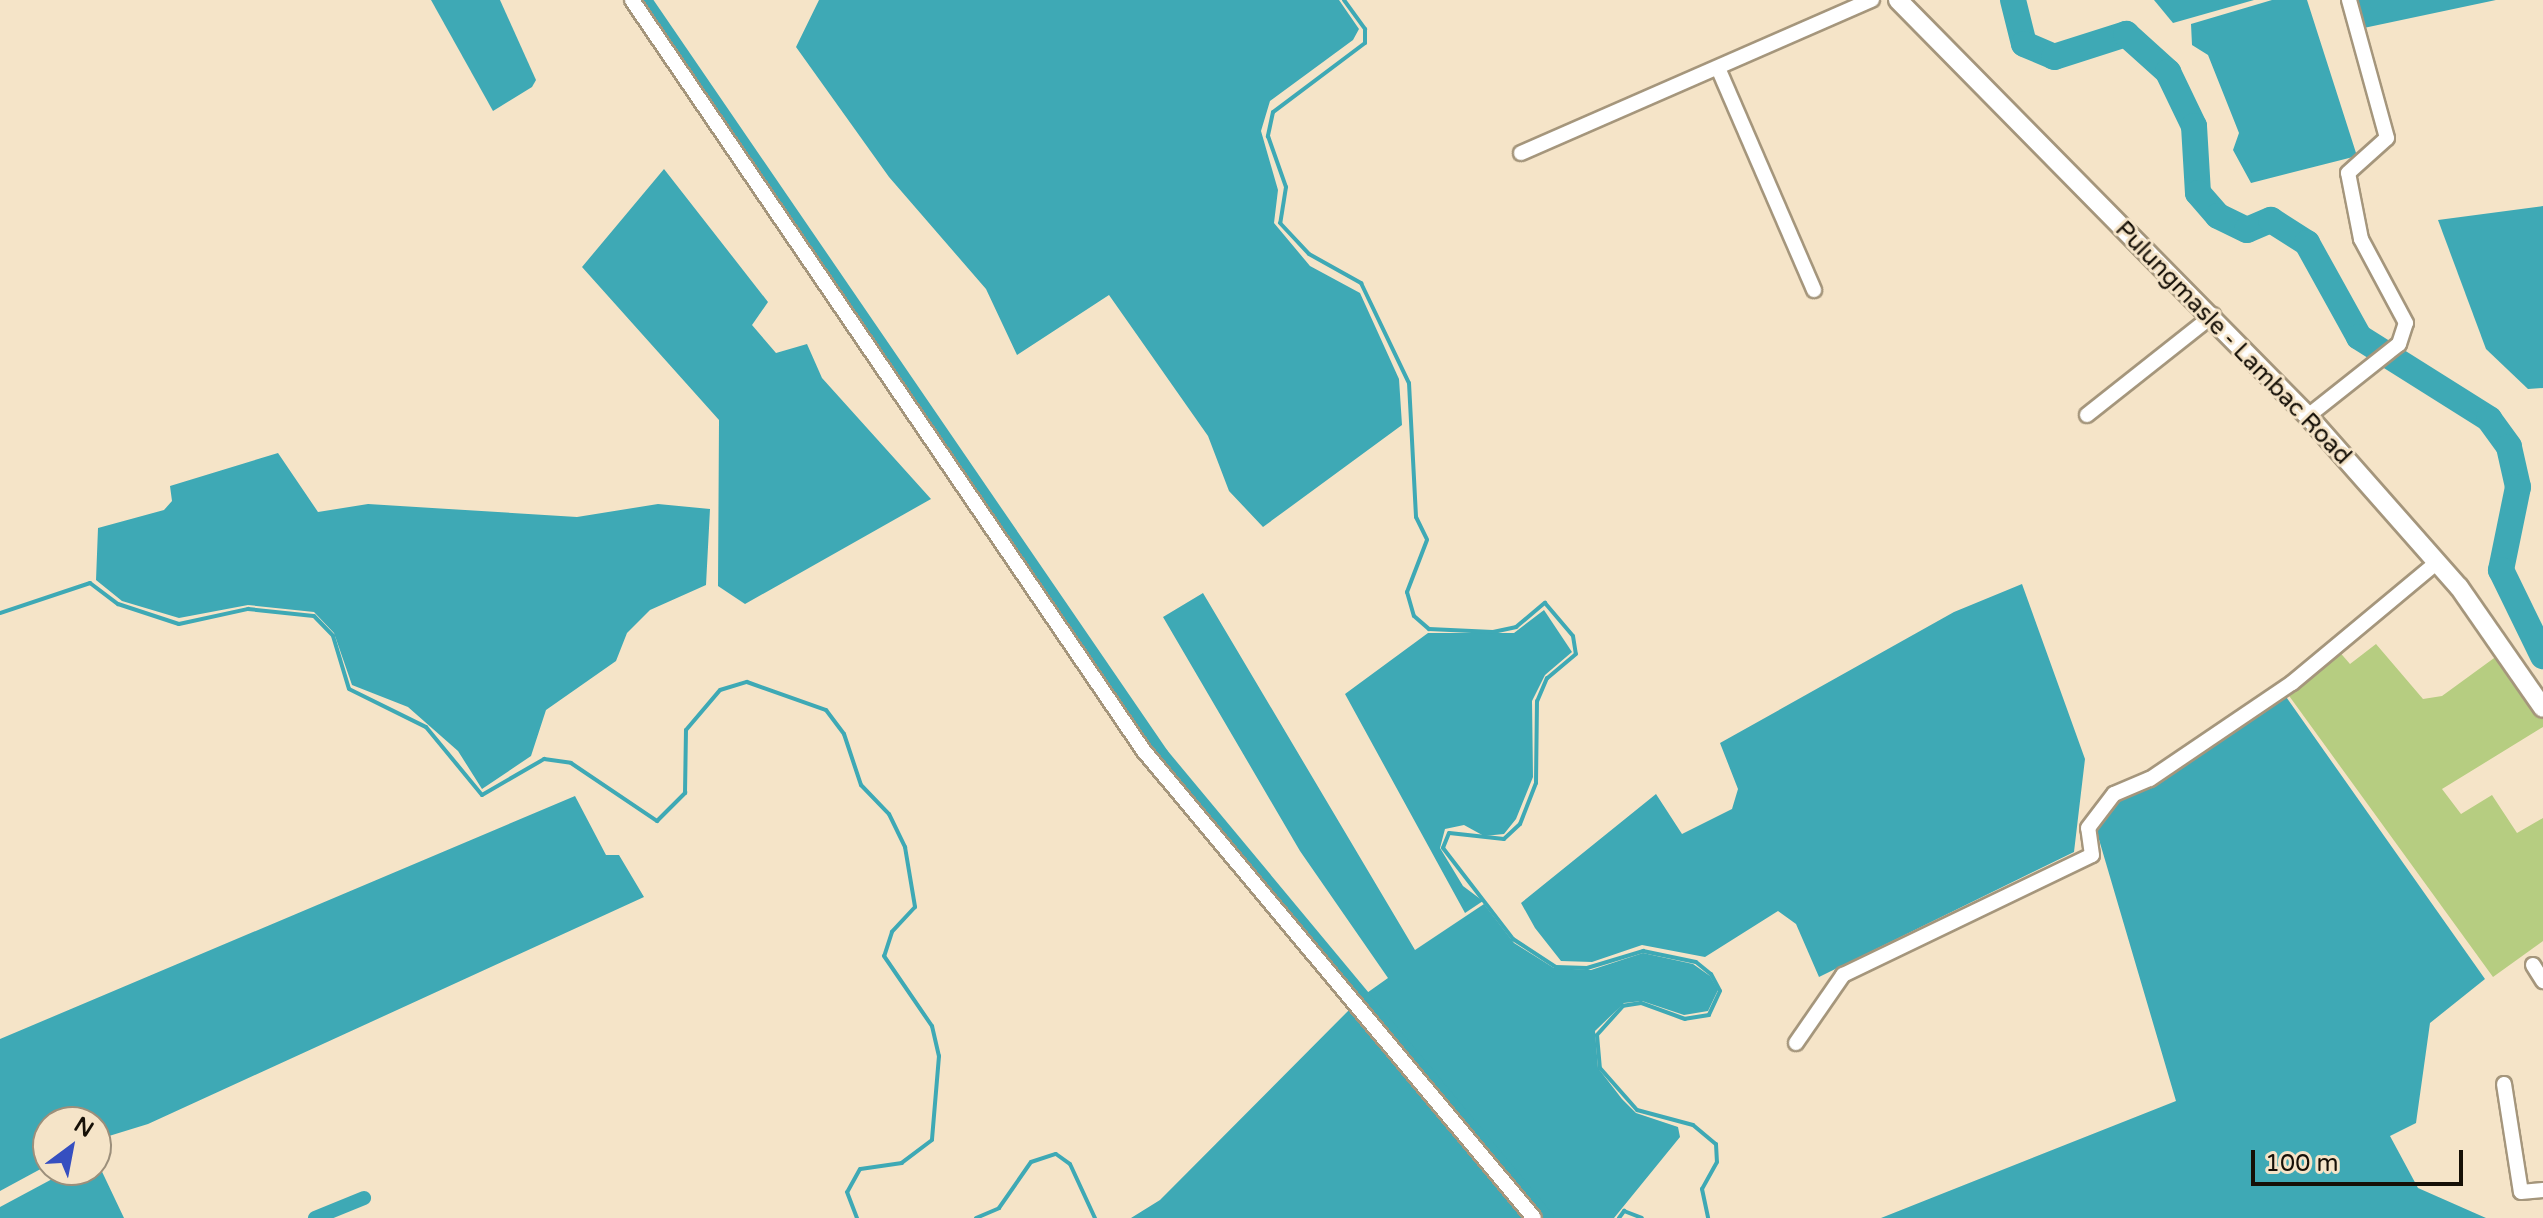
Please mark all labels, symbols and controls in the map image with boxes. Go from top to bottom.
street label: Pulungmasle - Lambac Road [2109,215,2357,471]
north arrow [32,1106,112,1186]
text: N [69,1112,98,1143]
scale bar [2255,1134,2467,1184]
text: 100 m [2265,1149,2339,1178]

